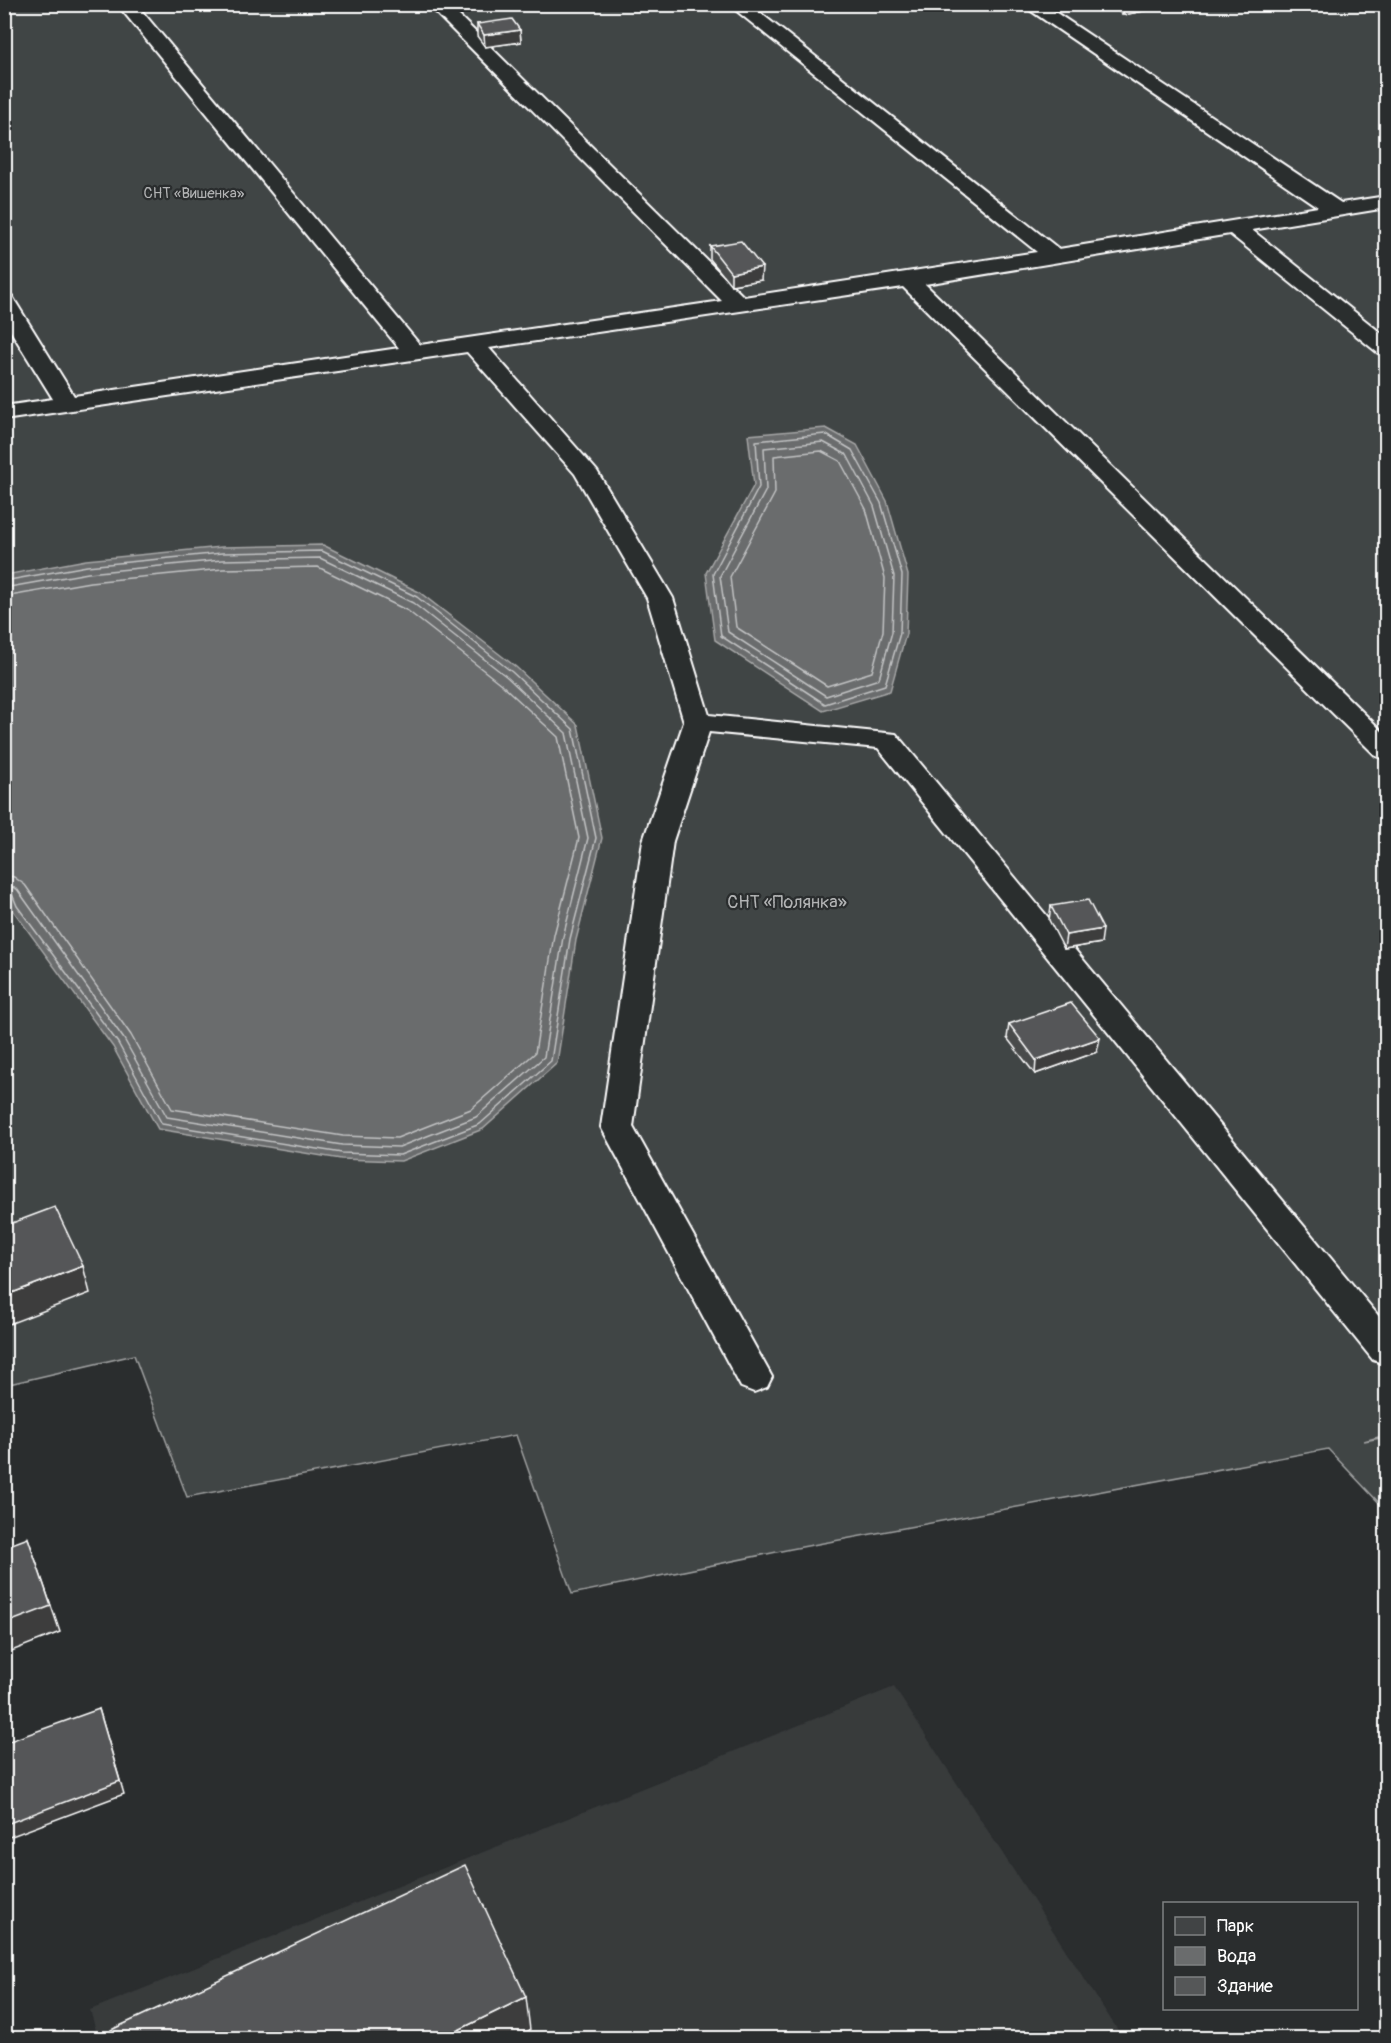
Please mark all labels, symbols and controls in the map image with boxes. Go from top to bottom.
park label: СНТ «Вишенка» [144,184,245,203]
park label: СНТ «Полянка» [727,891,847,914]
legend [1163,1902,1358,2010]
text: Парк [1217,1915,1254,1938]
text: Вода [1217,1945,1256,1968]
text: Здание [1217,1975,1273,1998]

